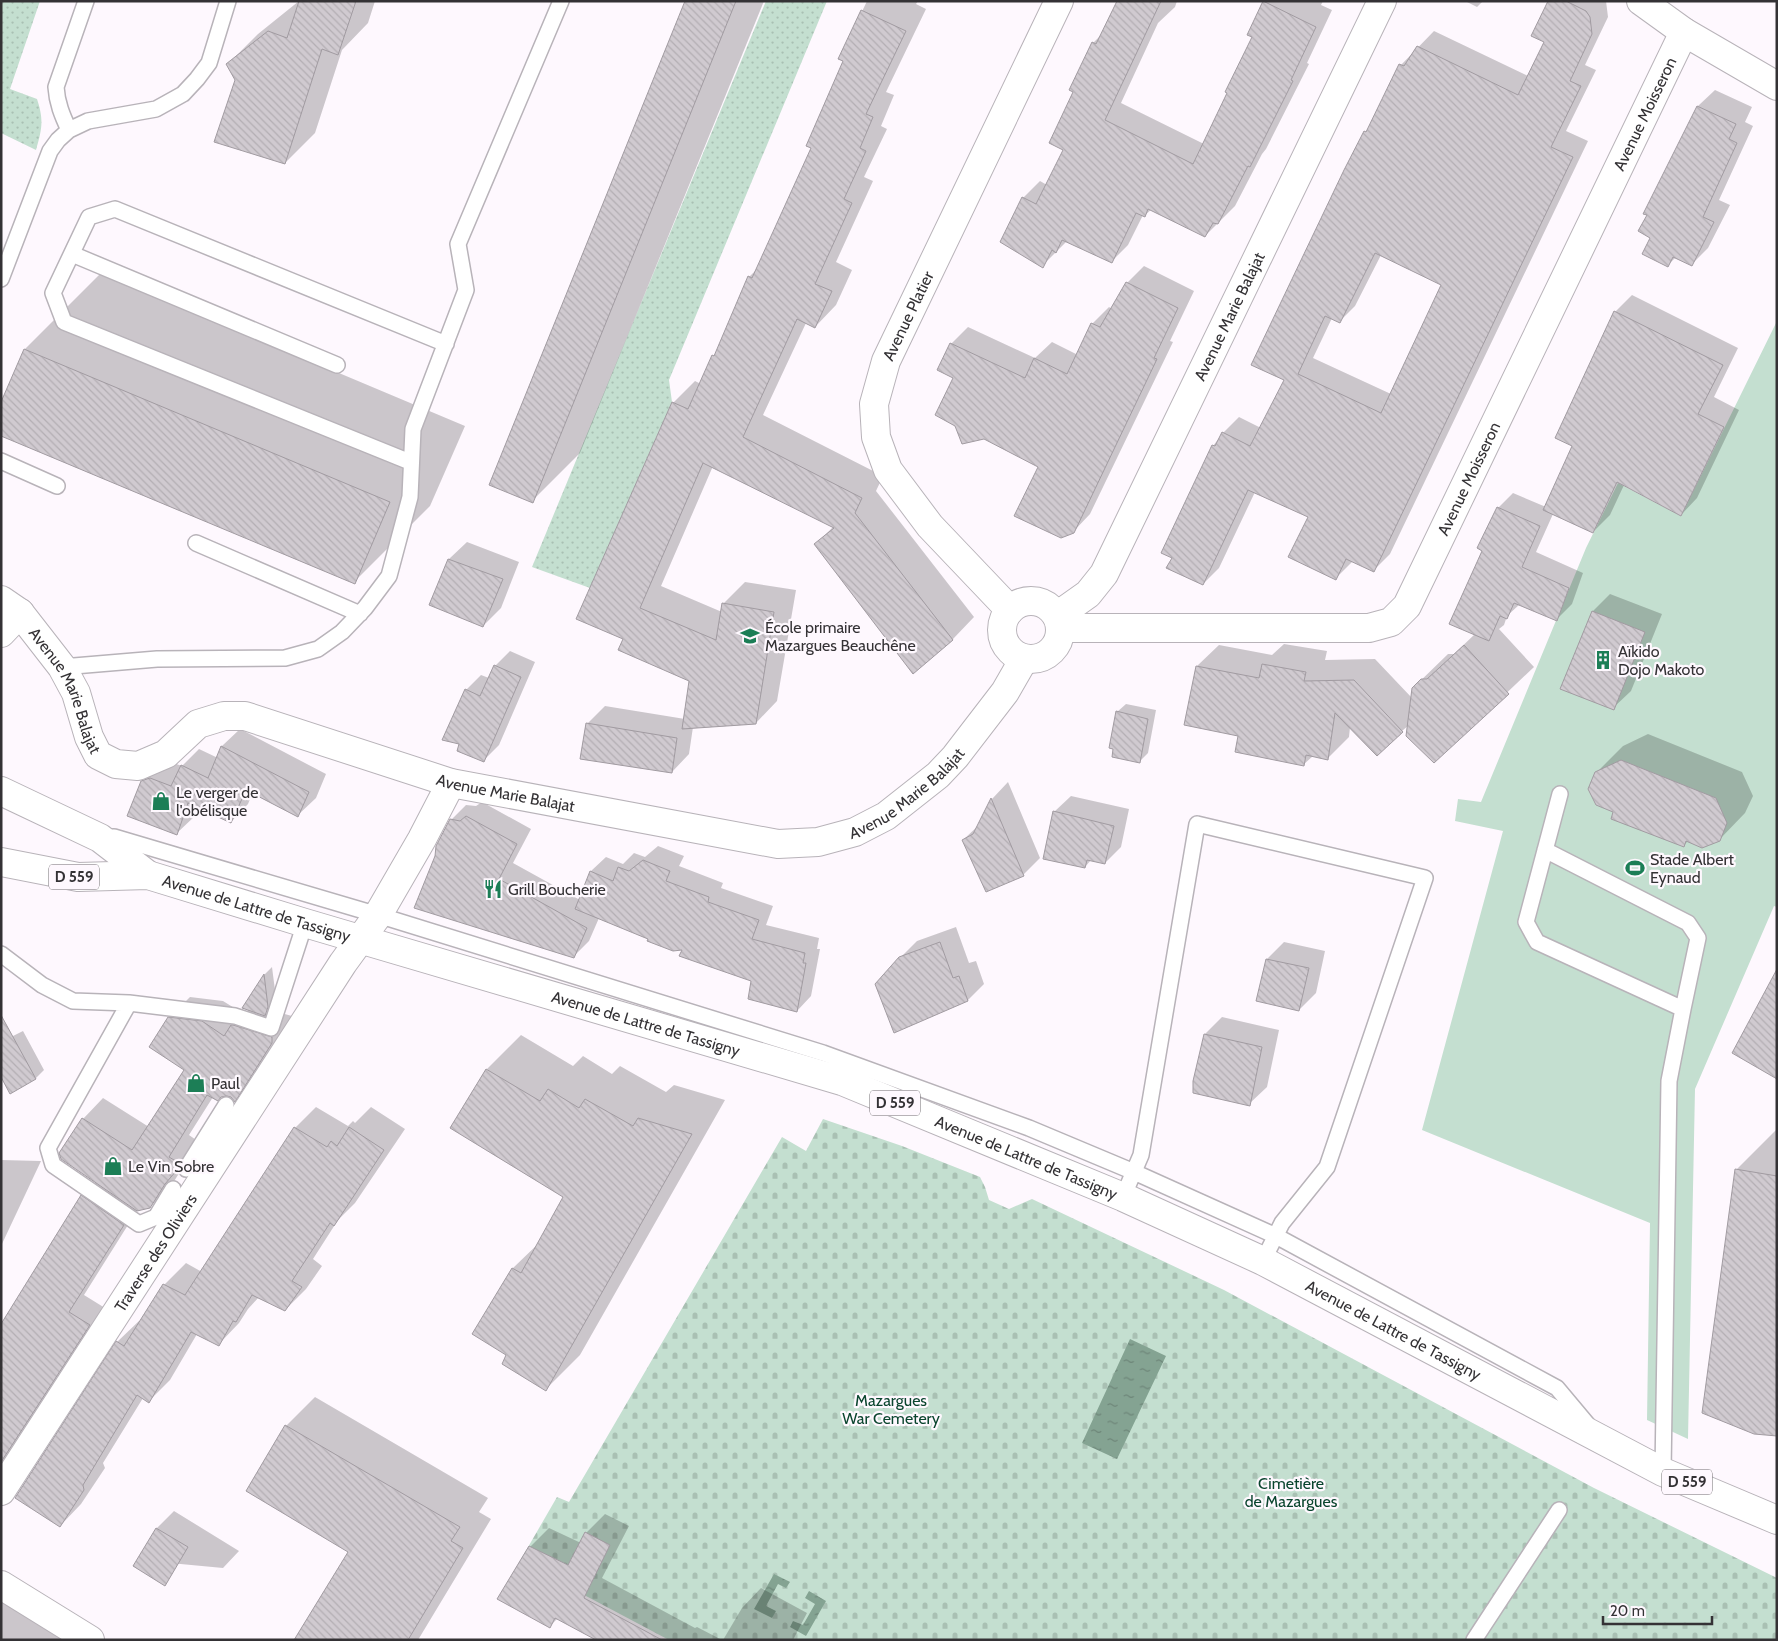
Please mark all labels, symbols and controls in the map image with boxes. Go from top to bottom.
street label: Avenue Moisseron [1609,54,1680,173]
street label: Avenue Marie Balajat [1190,249,1268,384]
street label: Avenue Platier [878,267,938,364]
street label: Avenue Moisseron [1433,419,1504,538]
place label: École primaire Mazargues Beauchêne [765,618,916,655]
street label: Avenue Marie Balajat [25,624,106,757]
school or university icon: École primaire Mazargues Beauchêne [739,625,761,647]
place label: Aïkido Dojo Makoto [1618,642,1705,679]
building icon: Aïkido Dojo Makoto [1592,649,1614,671]
street label: Avenue Marie Balajat [847,744,968,843]
street label: Avenue Marie Balajat [434,769,577,816]
place label: Le verger de l'obélisque [176,783,258,820]
shop icon: Le verger de l'obélisque [150,790,172,812]
place label: Stade Albert Eynaud [1650,850,1734,887]
sports icon: Stade Albert Eynaud [1624,857,1646,879]
road number: D 559 [49,864,99,890]
street label: Avenue de Lattre de Tassigny [160,871,353,945]
restaurant icon: Grill Boucherie [482,878,504,900]
place label: Grill Boucherie [508,880,606,899]
street label: Avenue de Lattre de Tassigny [549,987,742,1060]
shop icon: Paul [185,1072,207,1094]
place label: Paul [211,1074,240,1093]
road number: D 559 [870,1090,920,1116]
street label: Avenue de Lattre de Tassigny [932,1111,1120,1203]
shop icon: Le Vin Sobre [102,1155,124,1177]
place label: Le Vin Sobre [128,1157,214,1176]
street label: Traverse des Oliviers [110,1190,201,1315]
street label: Avenue de Lattre de Tassigny [1303,1276,1485,1384]
park label: Mazargues War Cemetery [842,1391,940,1428]
road number: D 559 [1662,1470,1712,1494]
park label: Cimetière de Mazargues [1245,1474,1338,1511]
scale bar [1603,1594,1712,1626]
text: 20 m [1610,1602,1645,1620]

